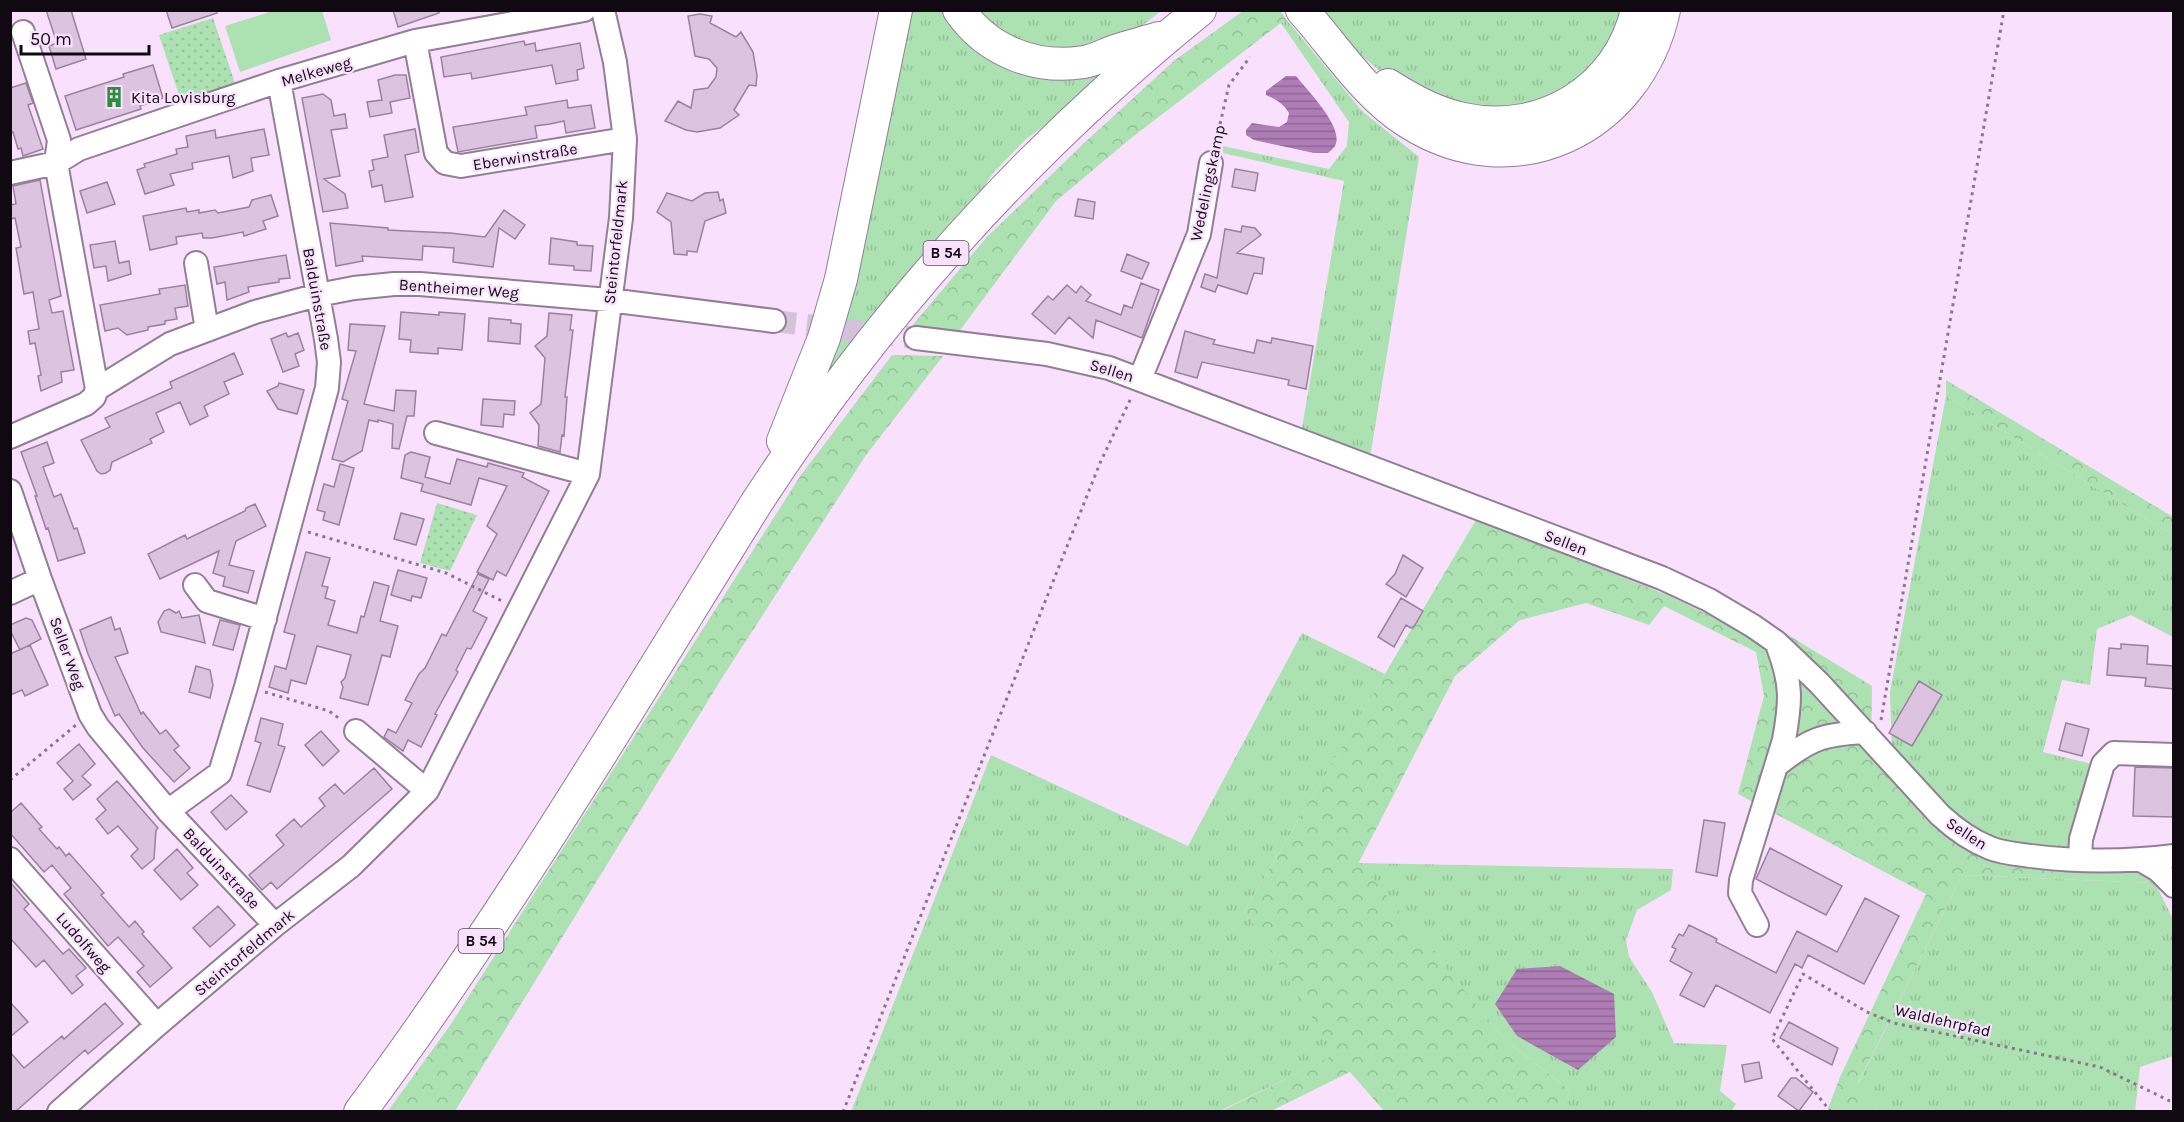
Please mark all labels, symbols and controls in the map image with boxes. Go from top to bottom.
scale bar [21,18,148,56]
text: 50 m [30,28,72,50]
street label: Melkeweg [279,52,354,91]
building icon: Kita Lovisburg [102,85,126,109]
place label: Kita Lovisburg [131,88,235,107]
street label: Wedelingskamp [1186,123,1229,243]
street label: Eberwinstraße [471,139,579,174]
street label: Steintorfeldmark [600,179,631,305]
road number: B 54 [924,241,968,265]
street label: Balduinstraße [299,246,336,352]
street label: Bentheimer Weg [398,275,520,302]
street label: Sellen [1088,355,1136,386]
street label: Sellen [1542,526,1590,559]
street label: Seller Weg [46,614,89,692]
street label: Sellen [1943,813,1991,854]
street label: Balduinstraße [179,824,264,913]
street label: Steintorfeldmark [190,905,298,1000]
street label: Ludolfweg [52,908,115,977]
road number: B 54 [458,929,504,953]
street label: Waldlehrpfad [1893,1000,1993,1041]

